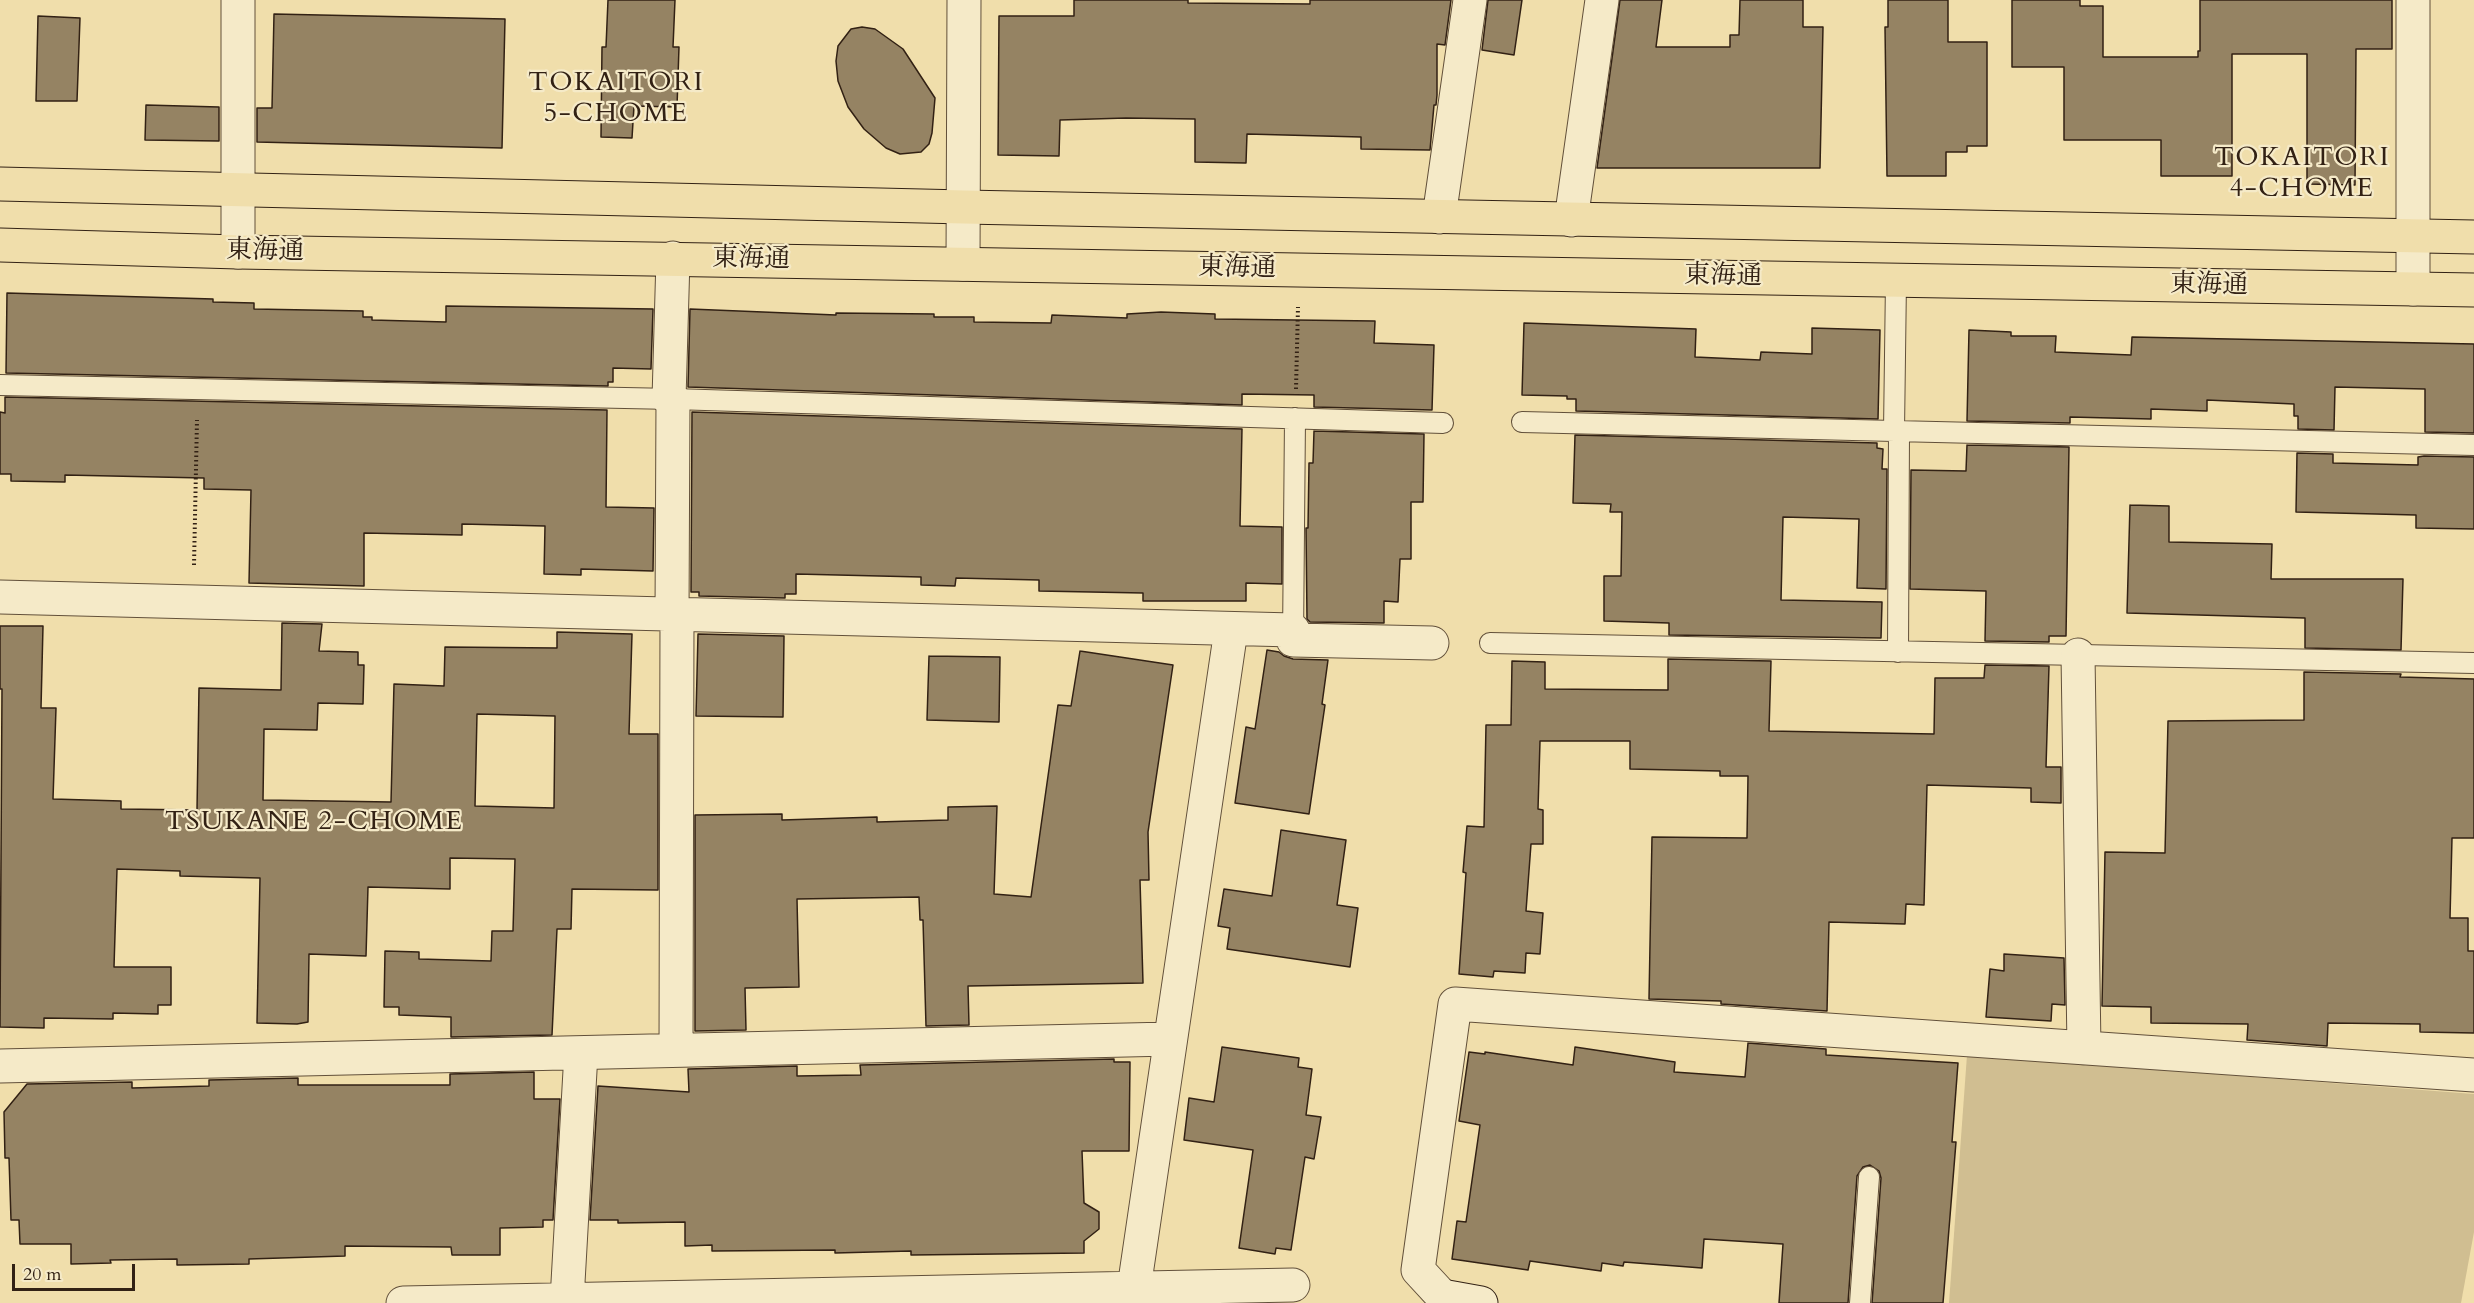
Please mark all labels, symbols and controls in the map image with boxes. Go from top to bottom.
district label: TOKAITORI 5-CHOME [528,68,704,131]
district label: TOKAITORI 4-CHOME [2214,143,2390,206]
street label: 東海通 [226,236,304,268]
street label: 東海通 [712,244,790,276]
street label: 東海通 [1198,253,1276,285]
street label: 東海通 [1684,261,1762,293]
street label: 東海通 [2170,270,2248,302]
district label: TSUKANE 2-CHOME [165,807,463,839]
scale bar [15,1252,138,1290]
text: 20 m [23,1262,62,1287]

